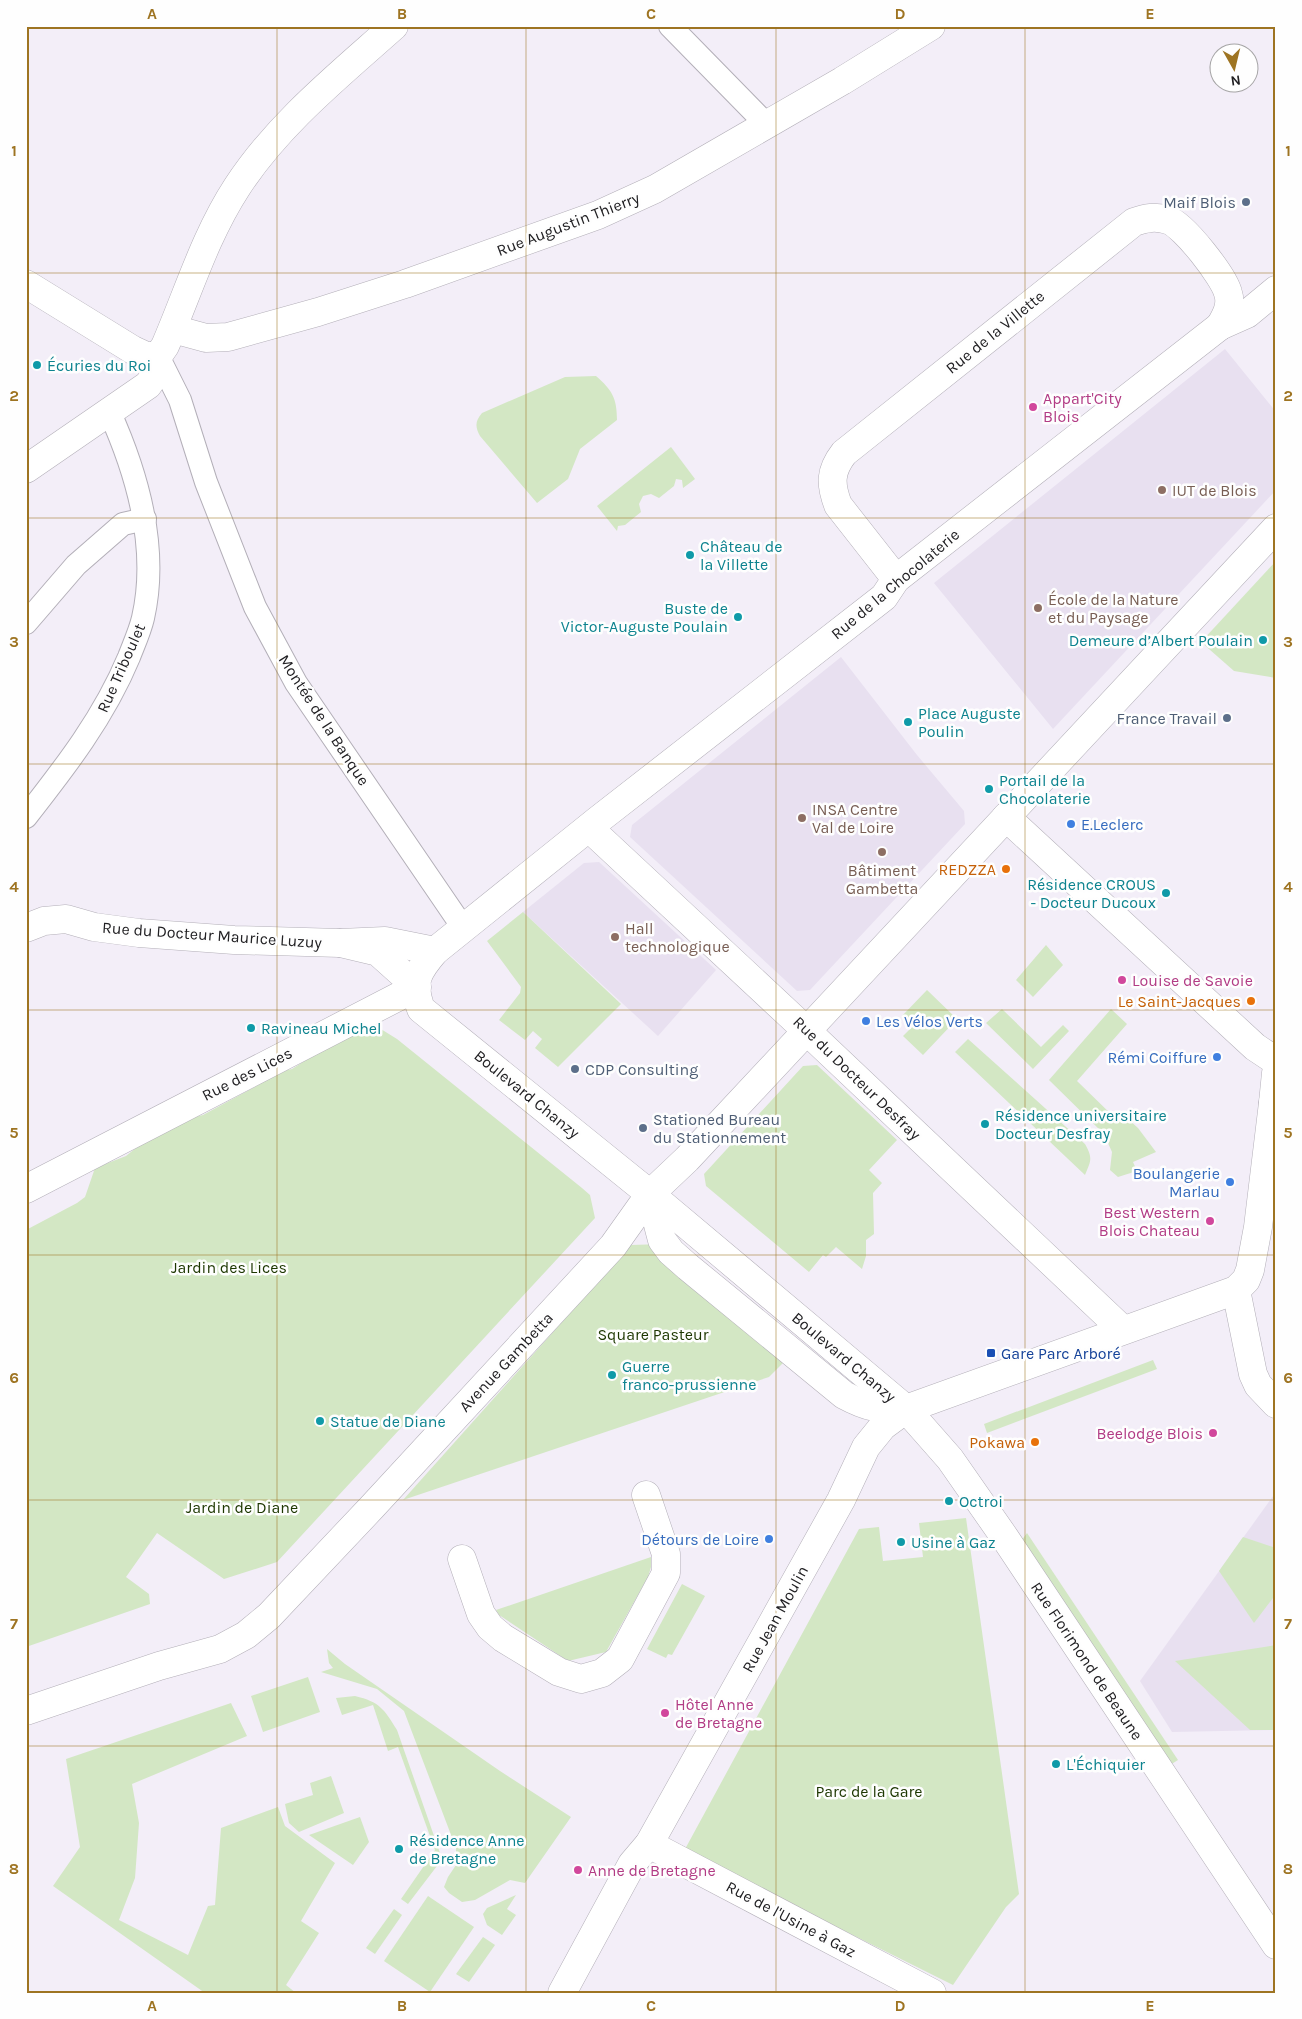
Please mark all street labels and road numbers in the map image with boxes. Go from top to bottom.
street label: Rue Augustin Thierry [494,188,643,260]
street label: Rue de la Villette [942,286,1048,378]
street label: Rue de la Chocolaterie [827,525,963,643]
street label: Rue Triboulet [93,620,149,716]
street label: Montée de la Banque [275,651,373,789]
street label: Rue du Docteur Maurice Luzuy [101,918,323,952]
street label: Rue du Docteur Desfray [789,1012,925,1144]
street label: Rue des Lices [199,1043,295,1105]
street label: Boulevard Chanzy [471,1046,584,1143]
street label: Avenue Gambetta [455,1308,557,1416]
street label: Boulevard Chanzy [788,1308,900,1406]
street label: Rue Jean Moulin [738,1562,812,1676]
street label: Rue Florimond de Beaune [1027,1578,1147,1744]
street label: Rue de l'Usine à Gaz [723,1877,859,1961]

